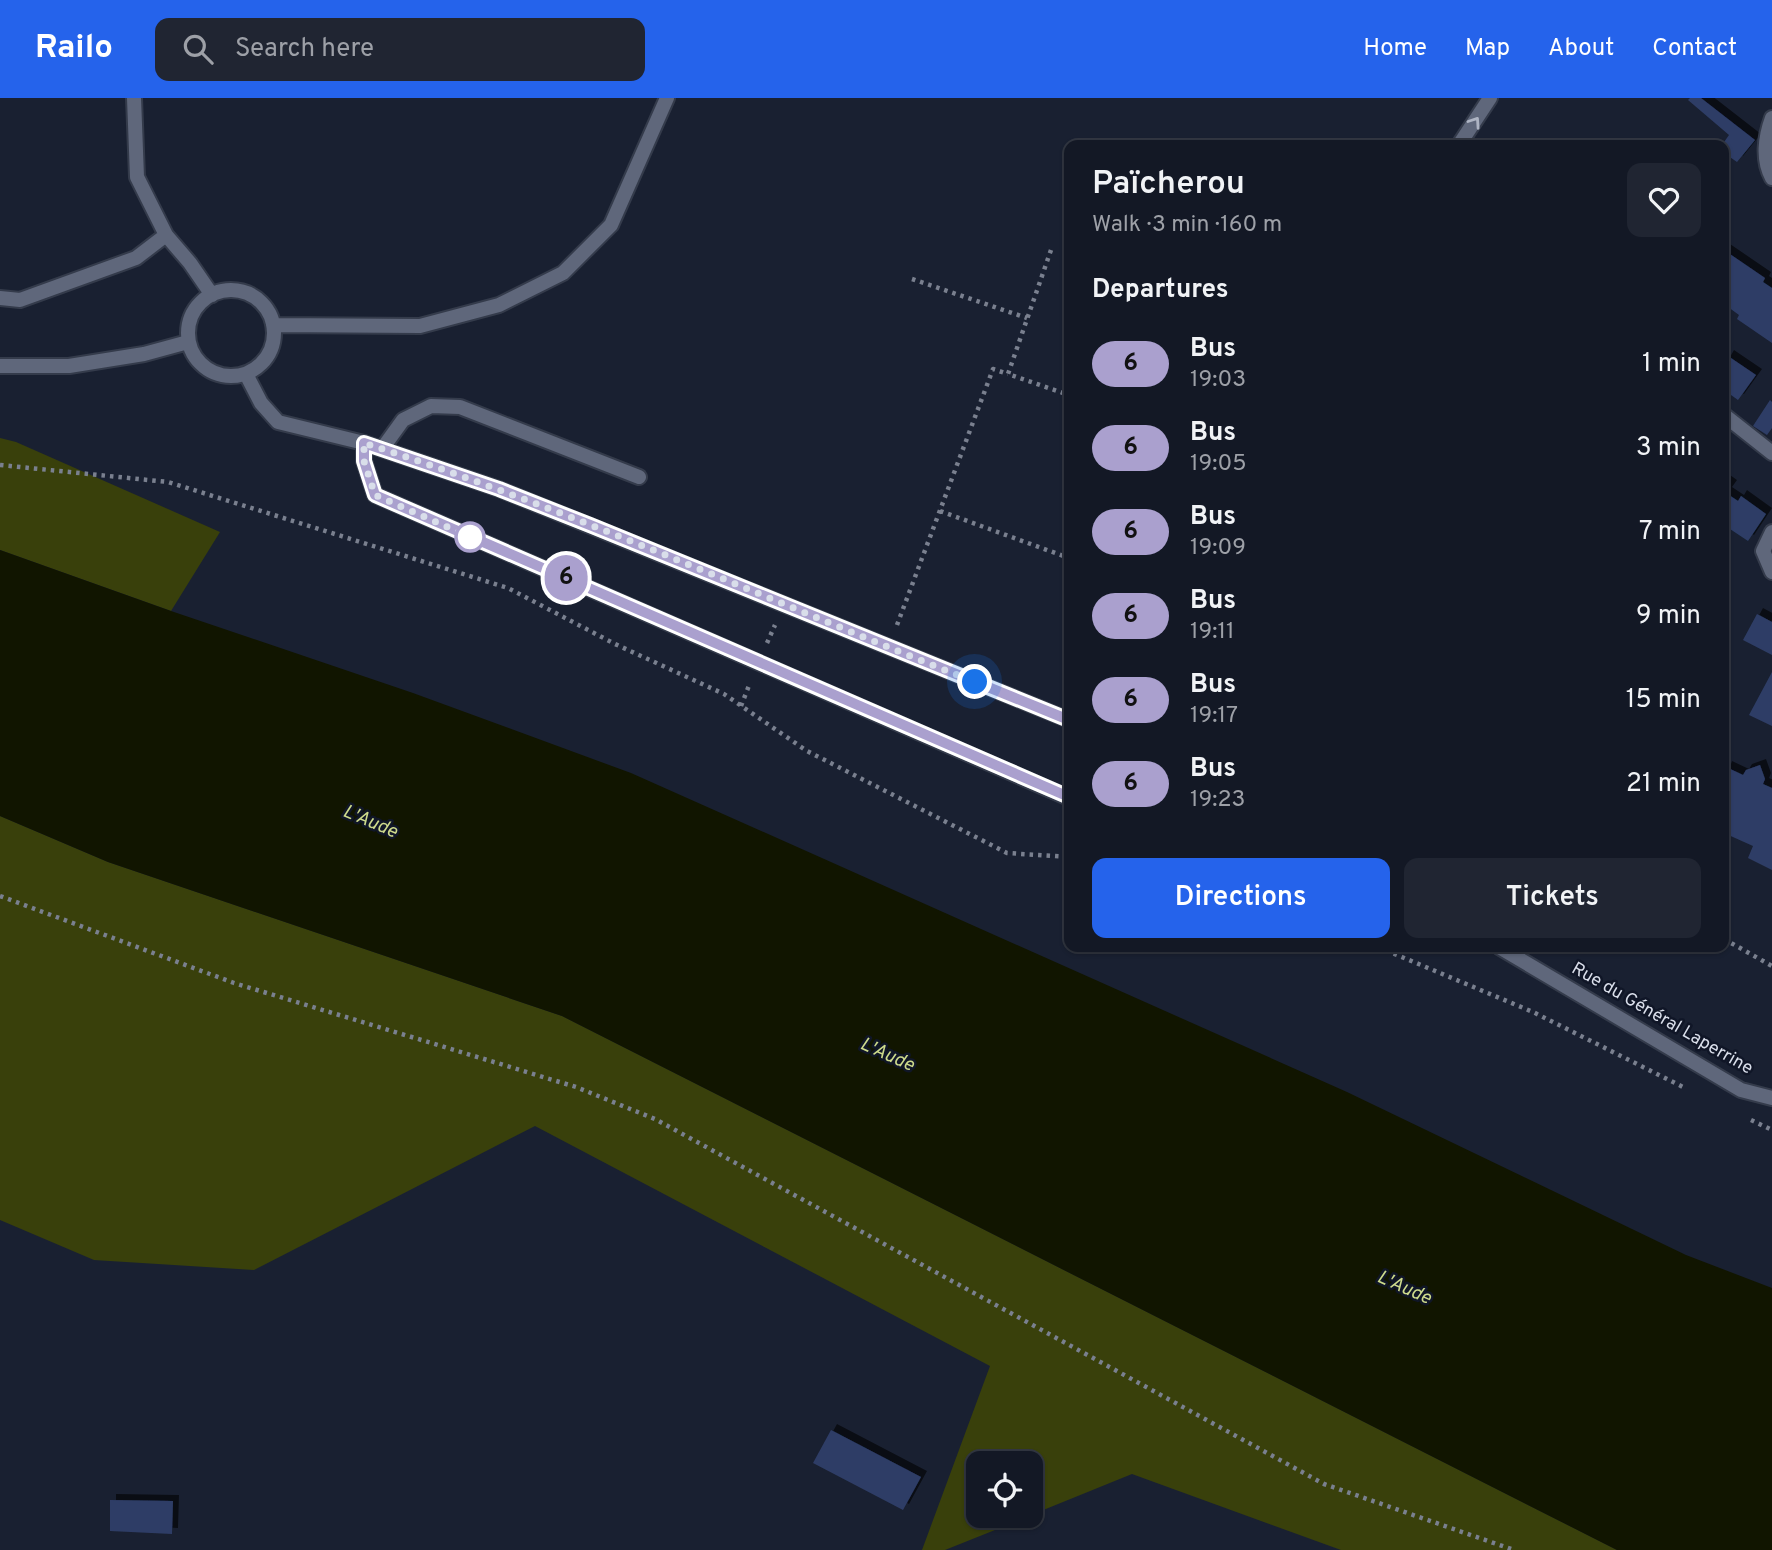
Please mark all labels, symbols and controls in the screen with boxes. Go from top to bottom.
search box [155,18,645,81]
text: Railo [35,28,113,70]
icon: search [179,30,217,68]
text: Search here [235,33,374,66]
text: Home [1363,34,1427,64]
text: Map [1465,34,1510,64]
text: About [1548,34,1614,64]
text: Contact [1652,34,1737,64]
one-way arrow [1466,116,1479,129]
button: heart [1627,163,1701,237]
text: Païcherou [1092,164,1245,206]
text: Walk · 3 min · 160 m [1092,211,1282,240]
text: Departures [1092,274,1229,307]
text: Bus [1190,333,1236,366]
text: 1 min [1642,348,1701,381]
text: 6 [1123,349,1138,379]
text: 19:03 [1190,366,1246,395]
text: Bus [1190,417,1236,450]
text: 3 min [1636,432,1701,465]
text: 6 [1123,433,1138,463]
text: 19:05 [1190,450,1247,479]
text: Bus [1190,501,1236,534]
text: 7 min [1639,516,1701,549]
text: 6 [1123,517,1138,547]
unlabelled marker [455,522,485,552]
text: 19:09 [1190,534,1246,563]
line badge: 6 [543,555,589,601]
text: 6 [559,563,573,593]
text: Bus [1190,585,1236,618]
text: 9 min [1636,600,1701,633]
text: 6 [1123,601,1138,631]
text: 19:11 [1190,618,1235,647]
your location [957,664,992,699]
text: Bus [1190,669,1236,702]
text: 15 min [1626,684,1701,717]
text: 6 [1123,685,1138,715]
text: 19:17 [1190,702,1238,731]
text: Bus [1190,753,1236,786]
text: 21 min [1626,768,1701,801]
text: 6 [1123,769,1138,799]
text: 19:23 [1190,786,1245,815]
water label: L'Aude [339,800,401,844]
button: Directions [1092,858,1390,938]
button: Tickets [1404,858,1701,938]
street label: Rue du Général Laperrine [1567,958,1757,1080]
water label: L'Aude [856,1032,918,1078]
water label: L'Aude [1373,1265,1435,1311]
map controls [966,1451,1043,1528]
button: locate [966,1451,1043,1528]

